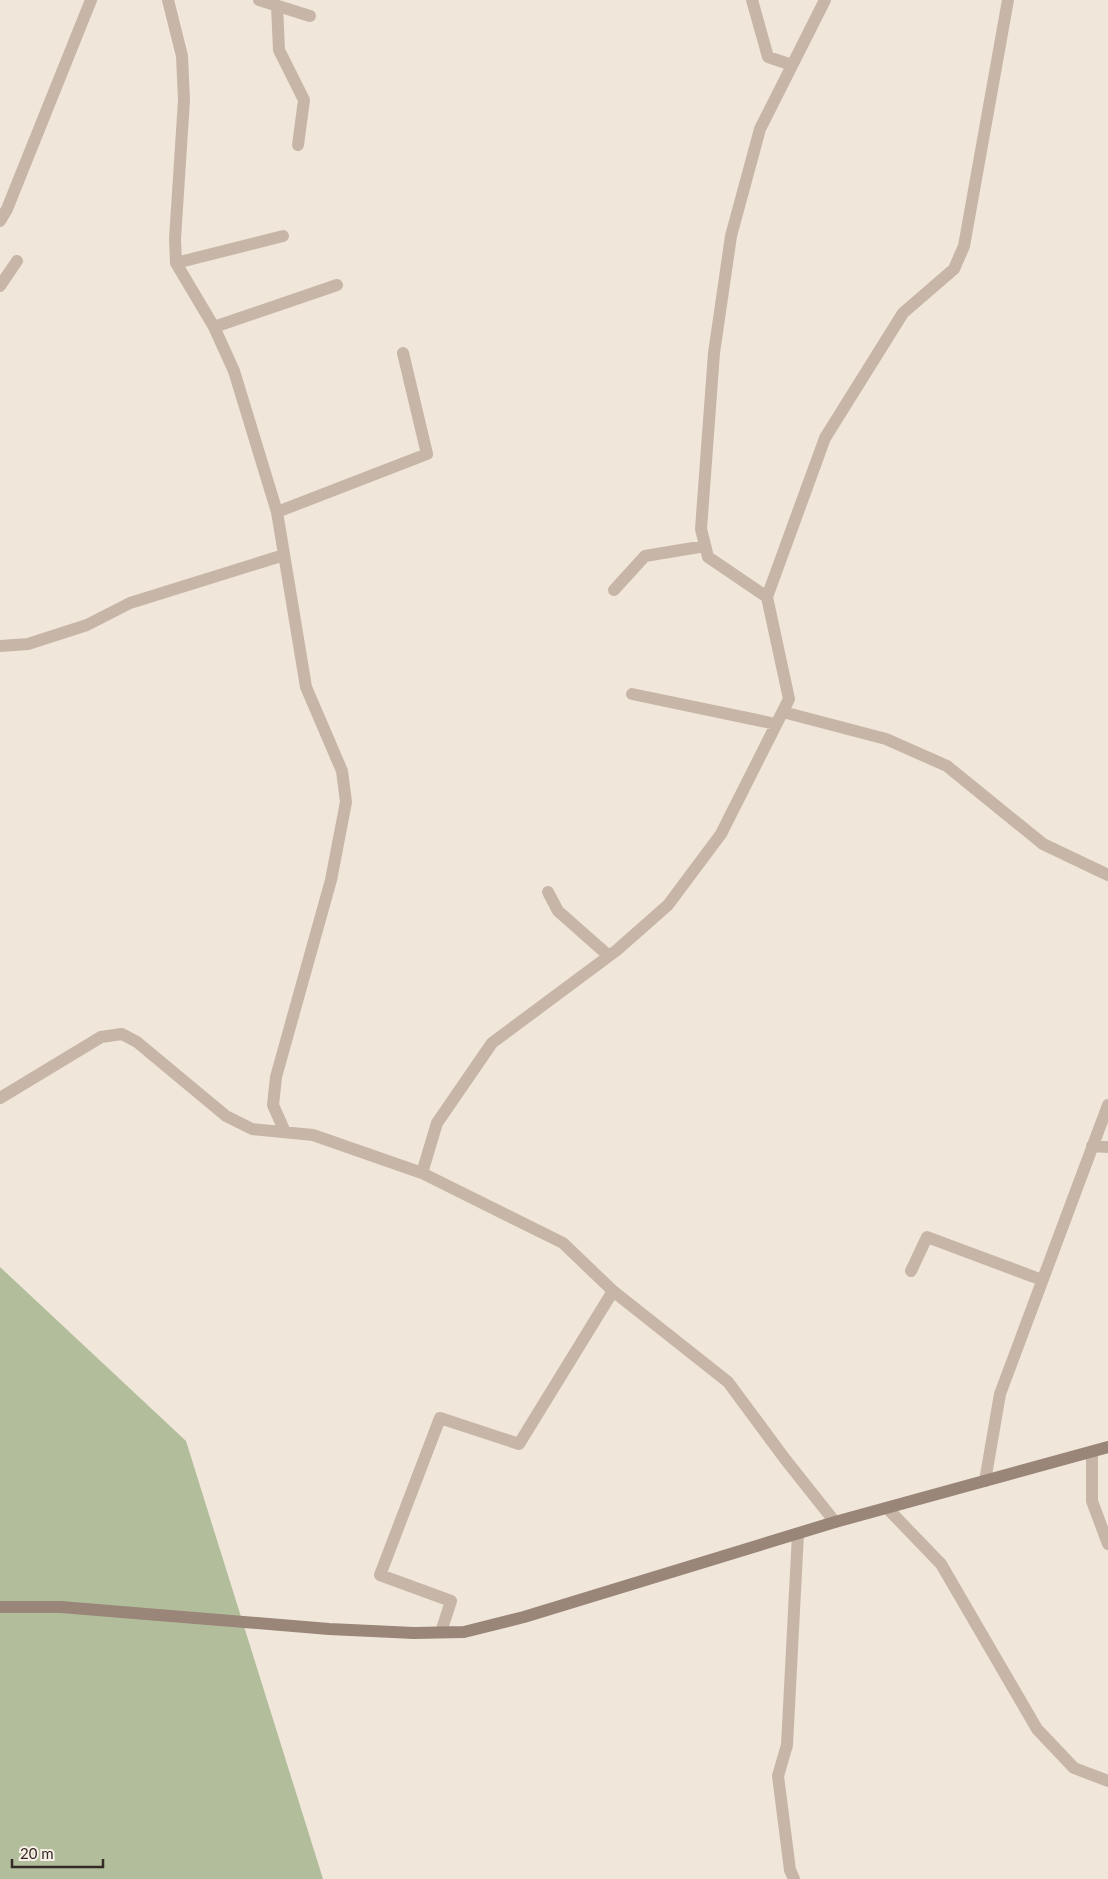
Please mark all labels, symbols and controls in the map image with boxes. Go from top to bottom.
scale bar [12,1836,104,1868]
text: 20 m [20,1844,54,1862]

